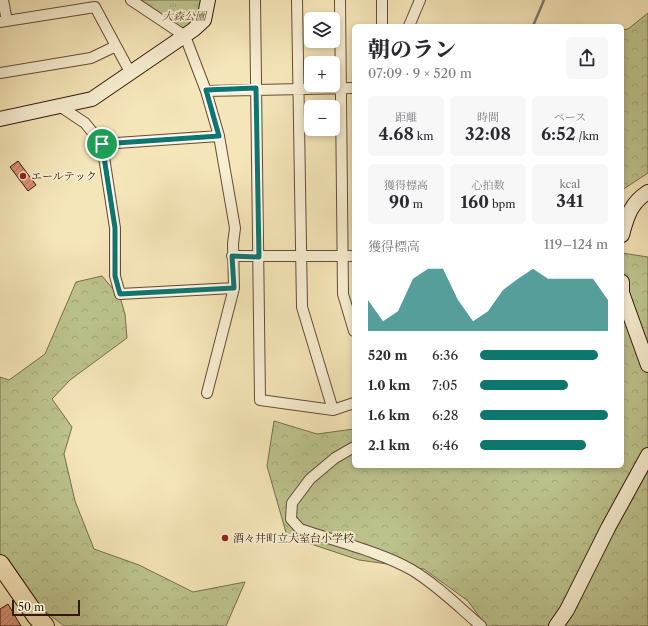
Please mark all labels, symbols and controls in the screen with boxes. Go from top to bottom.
park label: 大森公園 [162,9,208,23]
map controls [304,12,340,136]
button: layers [304,12,340,48]
text: 朝のラン [368,36,456,63]
button: share [566,37,608,79]
button: + [304,56,340,92]
text: 07:09 · 9 × 520 m [368,65,472,81]
button: − [304,100,340,136]
text: 距離 [395,110,417,124]
text: 時間 [477,110,499,124]
text: ペース [554,110,586,124]
text: 4.68 [379,124,414,144]
text: 32:08 [465,124,511,144]
text: 6:52 [541,124,576,144]
pin [85,127,119,161]
text: km [414,129,433,143]
text: /km [576,129,599,143]
icon: arrive [91,133,113,155]
place label: エールテック [31,169,97,183]
marker: エールテック [18,171,28,181]
text: kcal [560,177,580,191]
text: 獲得標高 [384,178,428,192]
text: 心拍数 [472,178,505,192]
text: 341 [556,191,584,211]
text: 90 [389,192,410,212]
text: 160 [460,192,489,212]
text: m [410,197,423,211]
text: bpm [489,197,516,211]
text: 119–124 m [544,236,608,252]
text: 獲得標高 [368,238,420,254]
text: 520 m [368,347,407,363]
text: 6:36 [432,347,458,363]
text: 1.0 km [368,377,410,393]
text: 7:05 [432,377,457,393]
text: 1.6 km [368,407,410,423]
text: 6:28 [432,407,458,423]
text: 2.1 km [368,437,410,453]
text: 6:46 [432,437,458,453]
place label: 酒々井町立大室台小学校 [233,531,354,545]
marker: 酒々井町立大室台小学校 [220,533,230,543]
scale bar [12,598,80,617]
text: 50 m [18,600,44,614]

